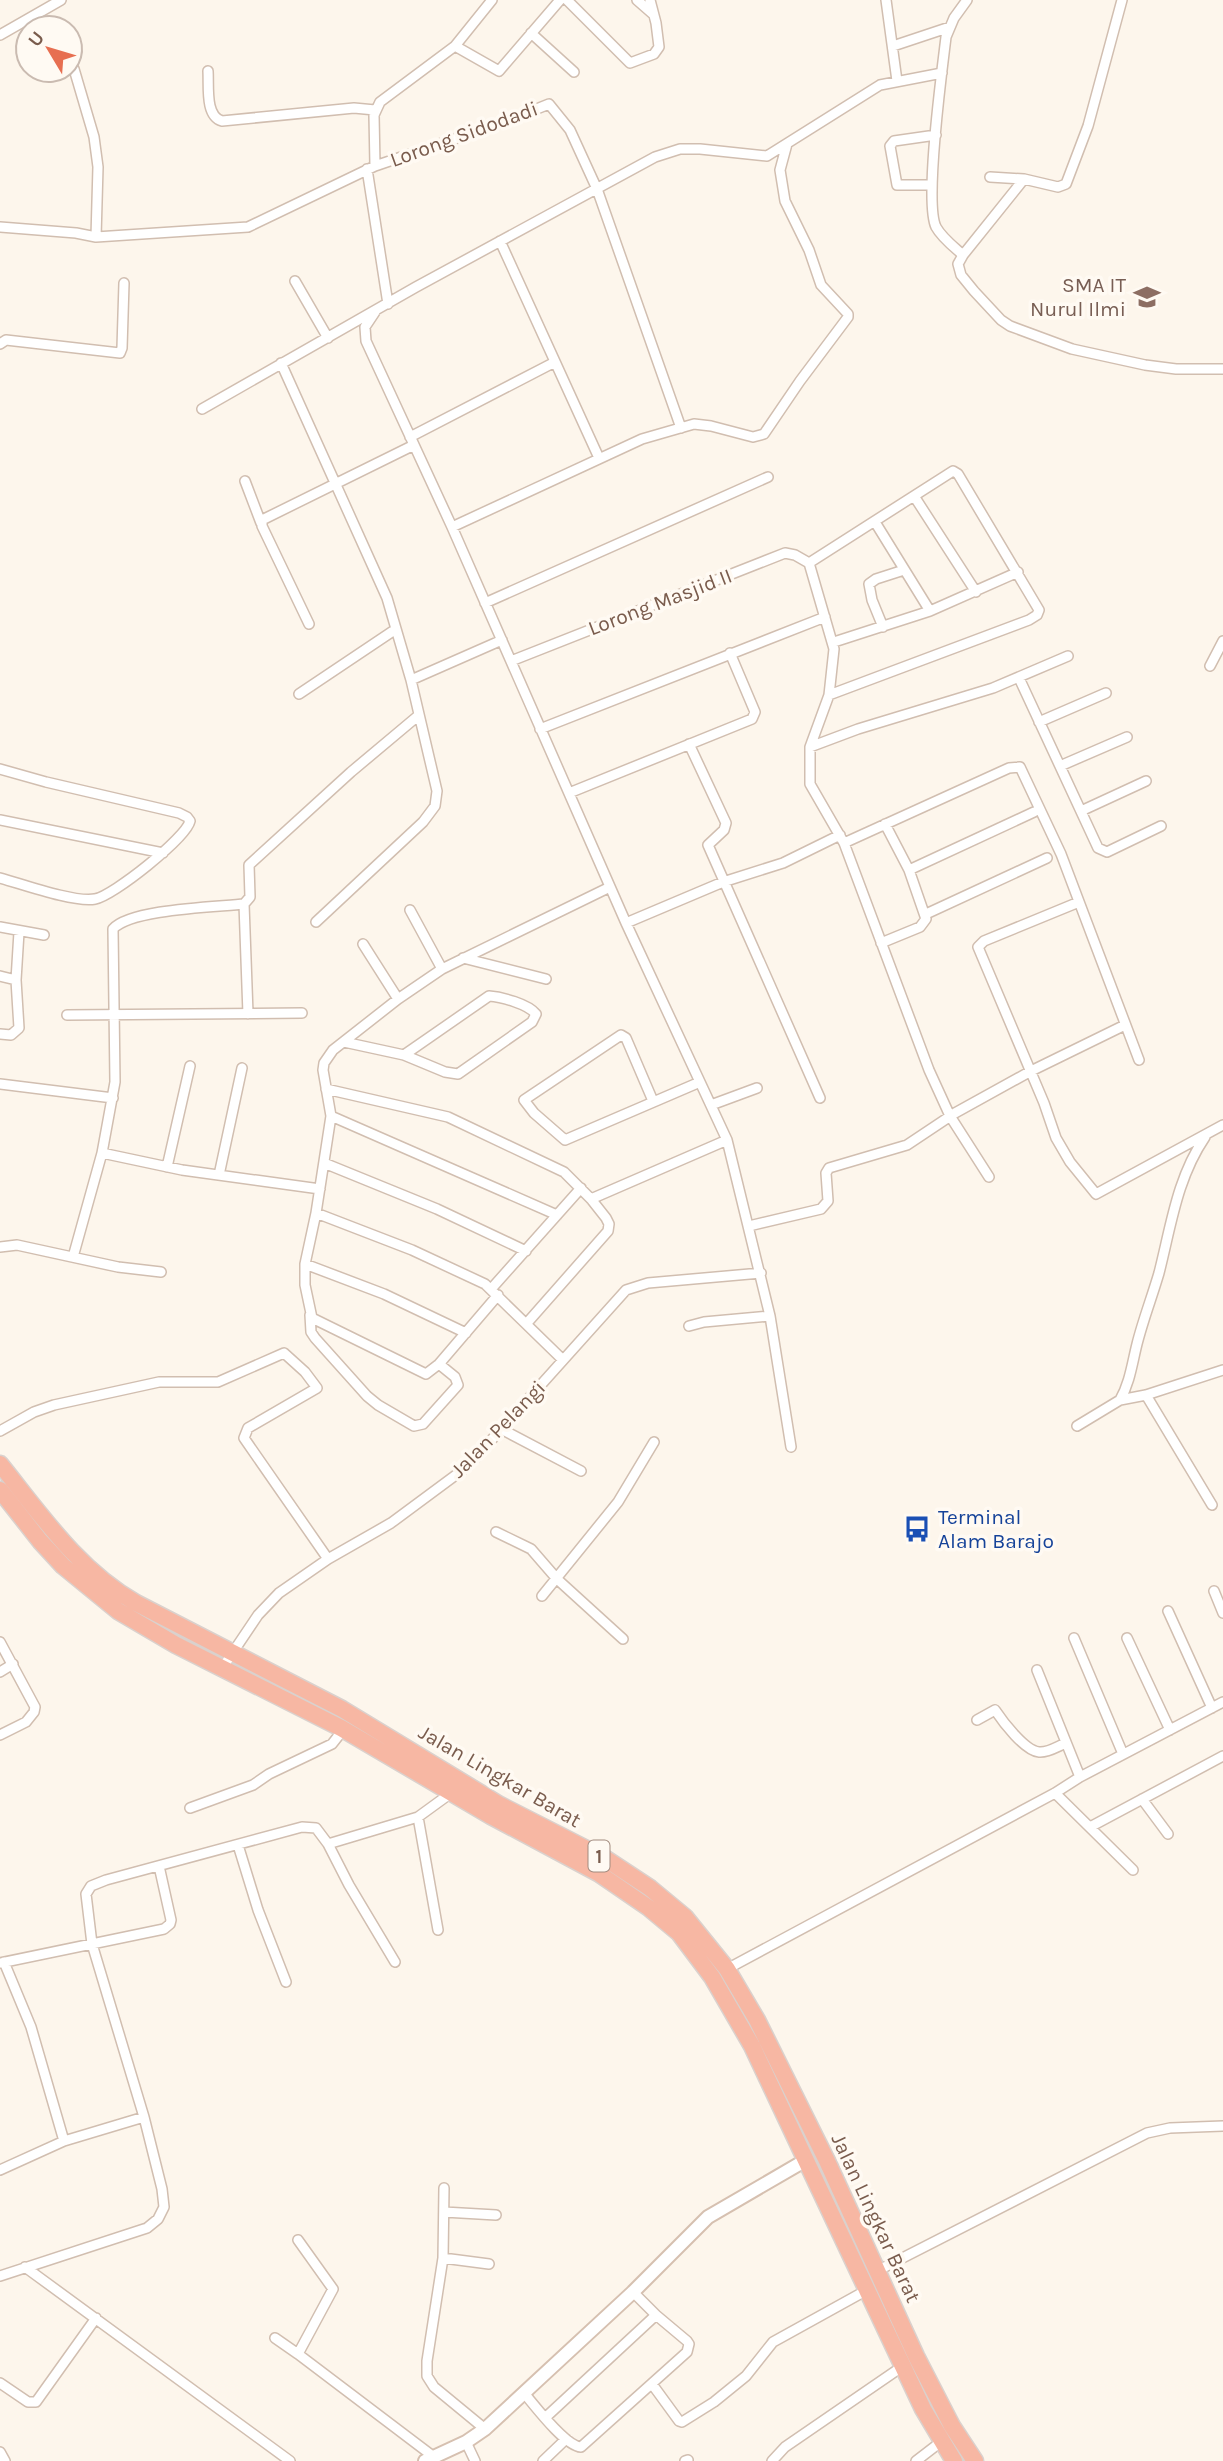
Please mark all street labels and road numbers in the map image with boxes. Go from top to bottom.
street label: Lorong Sidodadi [387,96,541,172]
street label: Lorong Masjid II [585,564,735,640]
street label: Jalan Pelangi [446,1375,550,1483]
street label: Jalan Lingkar Barat [415,1720,585,1832]
road number: 1 [588,1840,610,1872]
street label: Jalan Lingkar Barat [826,2130,926,2306]

